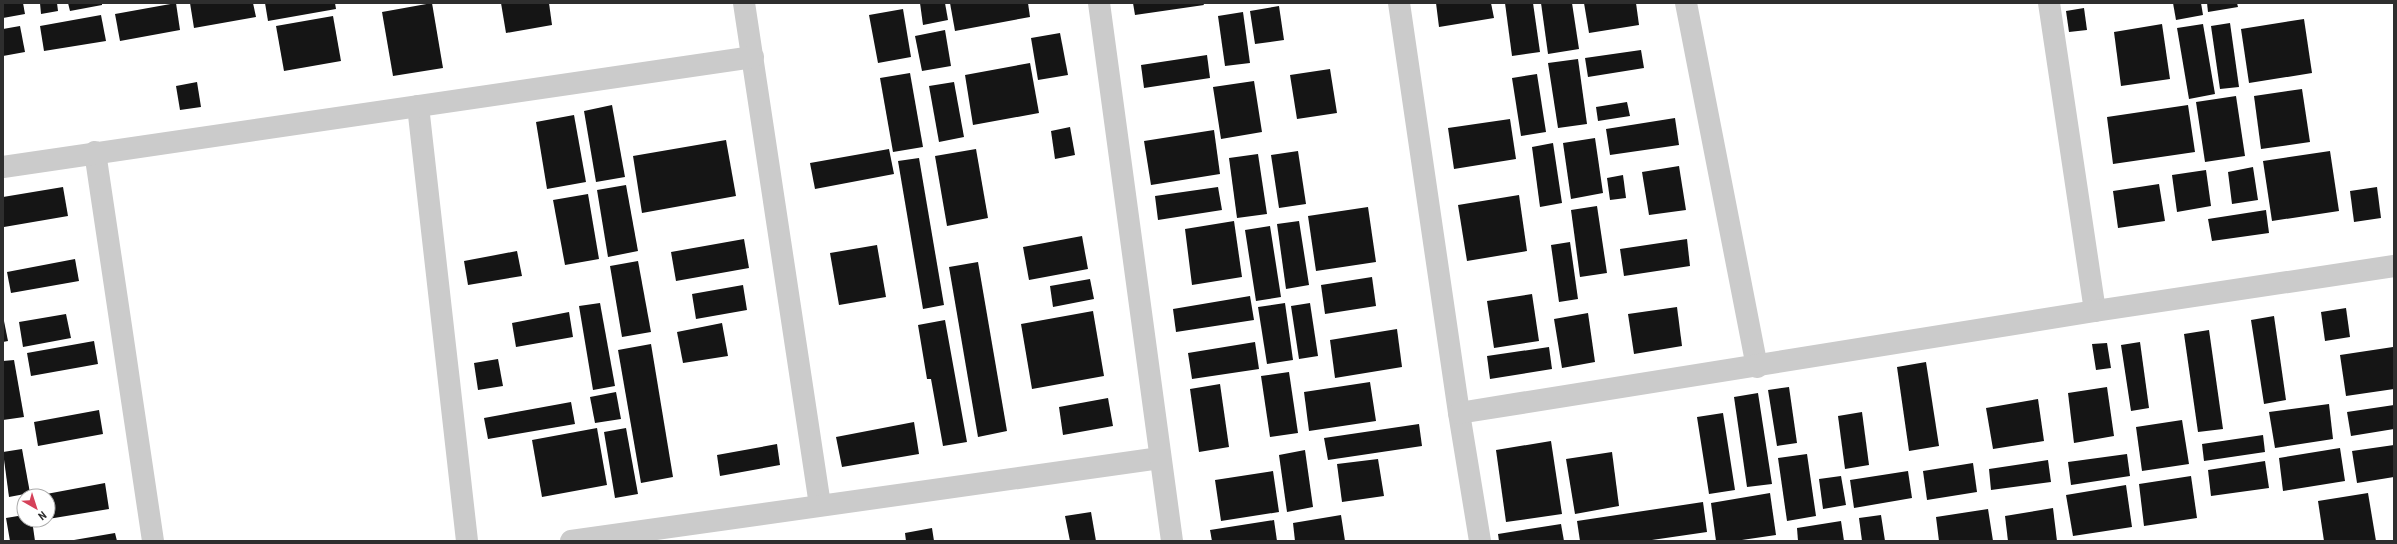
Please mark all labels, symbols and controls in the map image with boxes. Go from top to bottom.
north arrow [16,488,56,528]
text: N [35,508,49,523]

